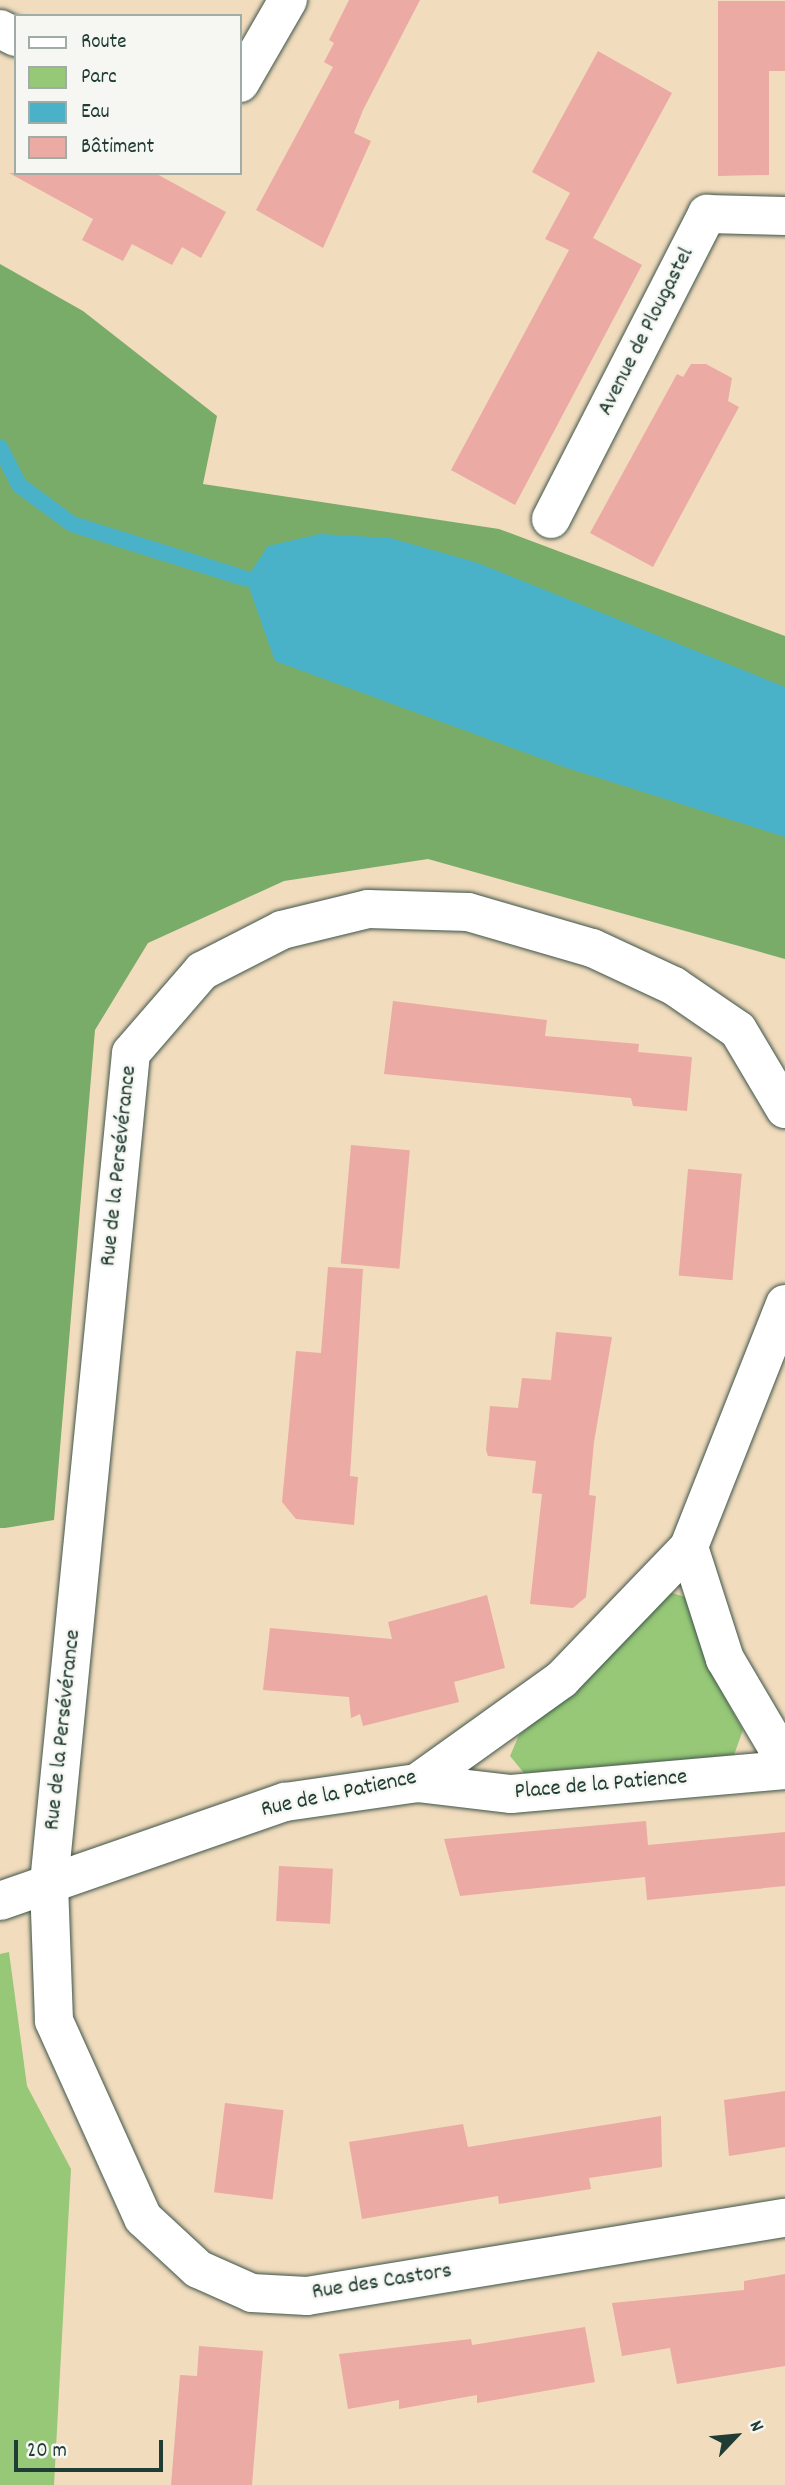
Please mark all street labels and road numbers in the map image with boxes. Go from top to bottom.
street label: Avenue de Plougastel [593,243,701,421]
street label: Rue de la Persévérance [96,1064,144,1268]
street label: Rue de la Persévérance [40,1628,88,1832]
street label: Rue de la Patience [259,1765,419,1825]
street label: Place de la Patience [514,1765,688,1807]
street label: Rue des Castors [310,2258,454,2308]

